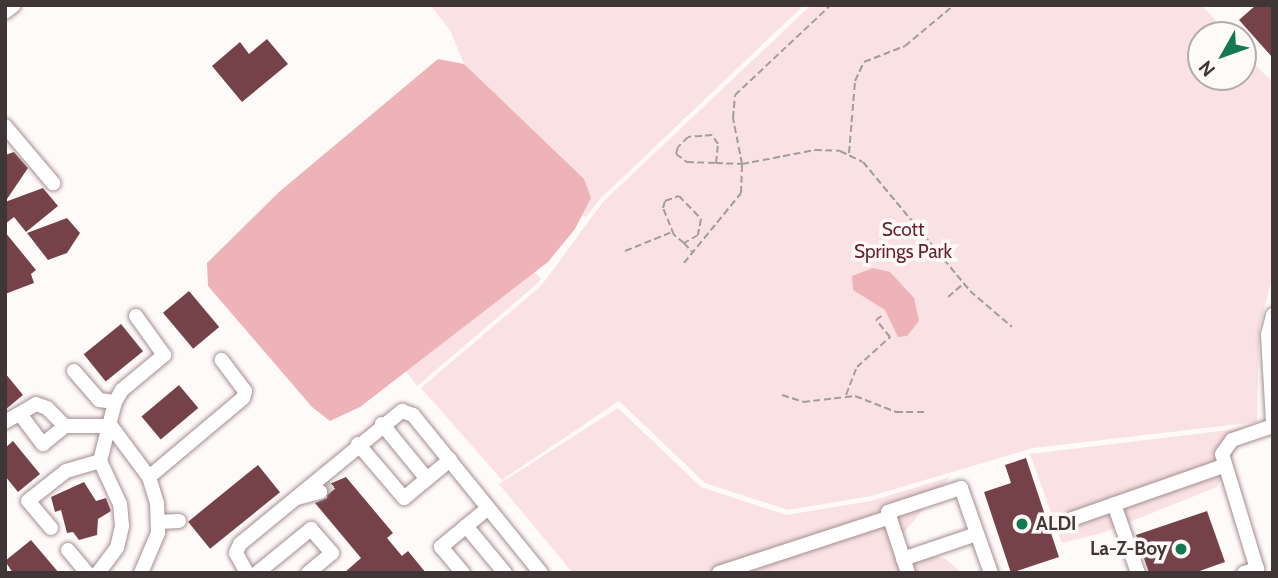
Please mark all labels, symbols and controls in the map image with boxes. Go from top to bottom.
north arrow [1187,21,1257,91]
text: N [1194,56,1220,81]
park label: Scott Springs Park [854,219,952,263]
place label: ALDI [1036,513,1076,535]
marker: ALDI [1014,516,1030,532]
place label: La-Z-Boy [1090,538,1167,560]
marker: La-Z-Boy [1173,541,1189,557]

